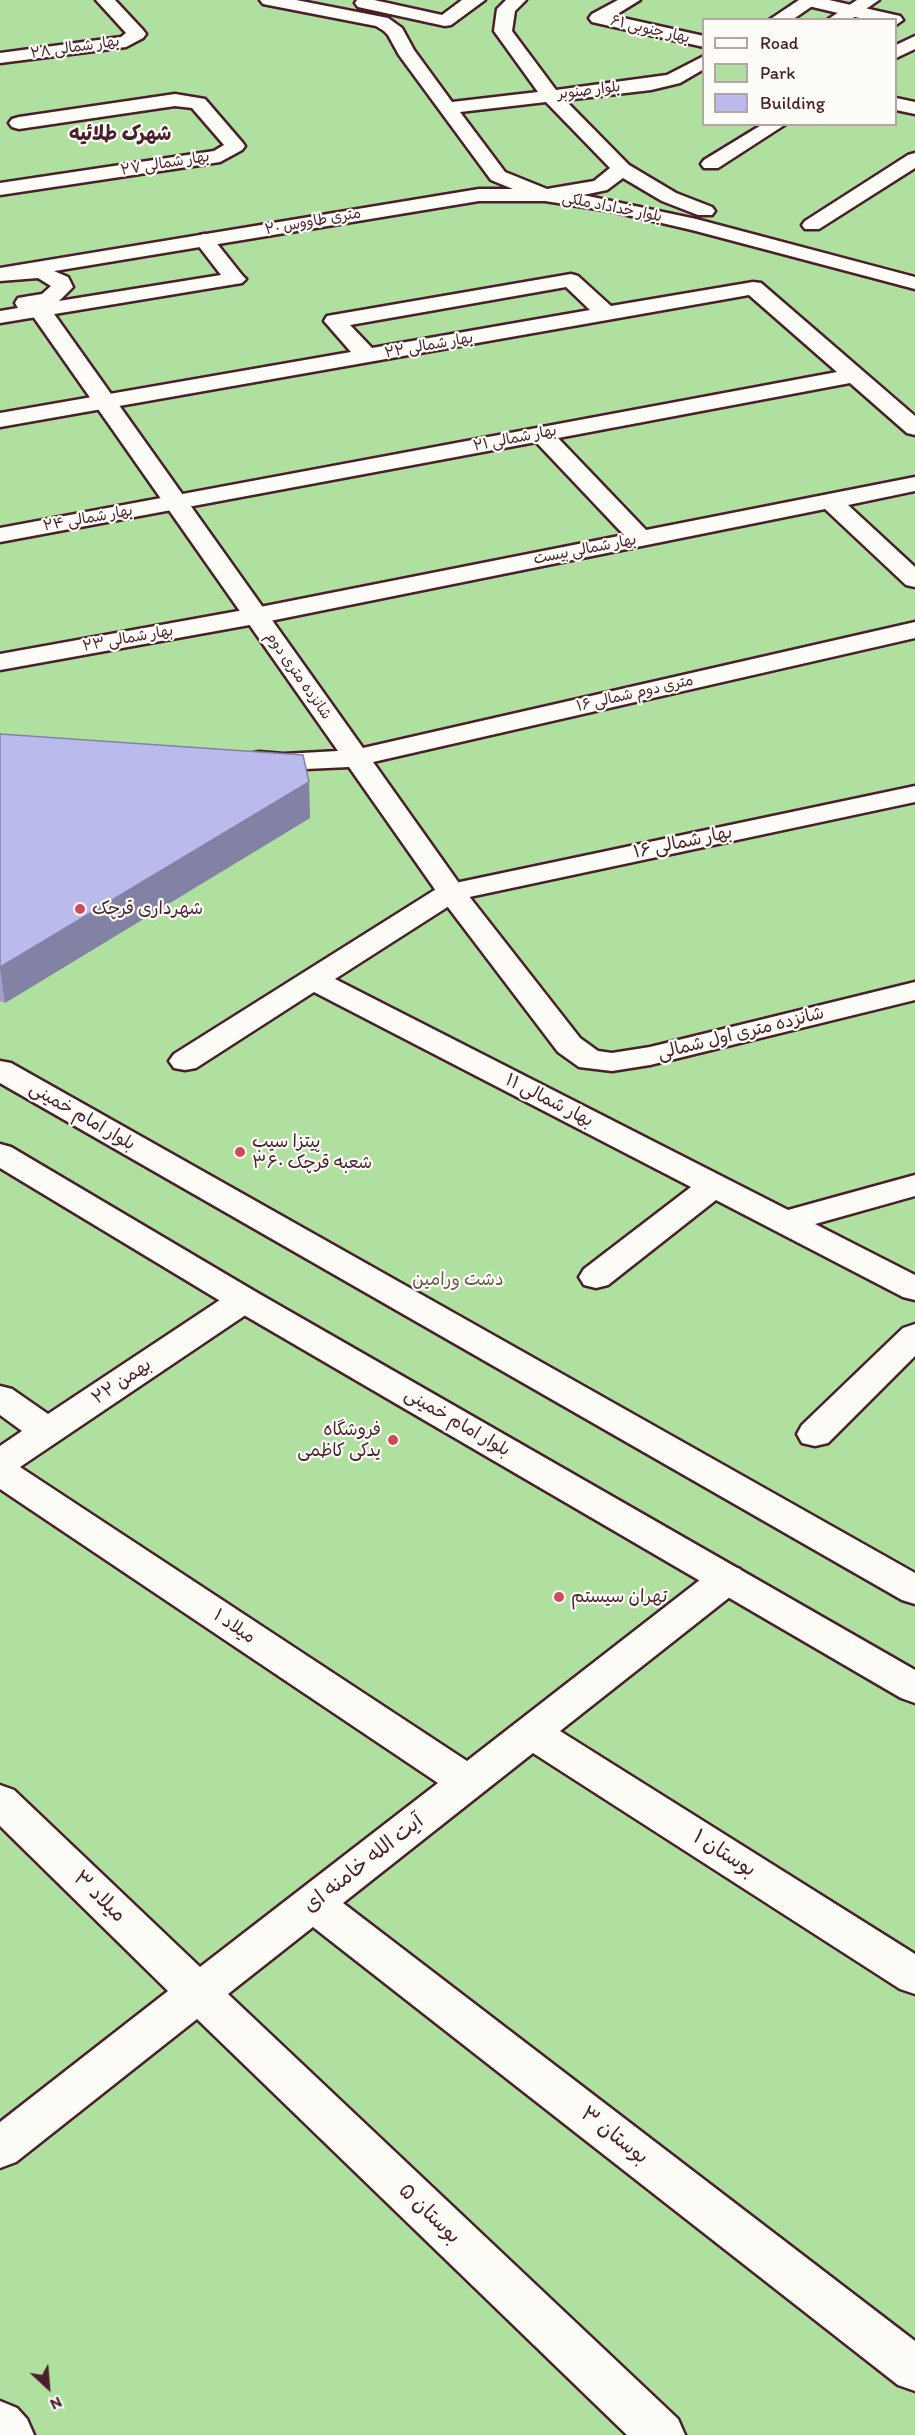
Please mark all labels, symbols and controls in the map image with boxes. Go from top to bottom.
street label: بهار جنوبی ۶۱ [609,12,691,48]
legend [702,18,897,126]
text: Road [760,32,799,54]
street label: بهار شمالی ۲۸ [29,33,121,63]
text: Park [760,62,795,84]
street label: بلوار صنوبر [556,78,622,104]
text: Building [760,92,825,114]
district label: شهرک طلائیه [69,123,171,147]
street label: بهار شمالی ۲۷ [119,148,211,180]
street label: بلوار خداداد ملکی [560,189,664,227]
street label: ۲۰ متری طاووس [264,205,362,239]
street label: بهار شمالی ۲۲ [383,329,475,363]
street label: بهار شمالی ۲۱ [472,422,558,456]
street label: بهار شمالی ۲۴ [42,502,134,536]
street label: بهار شمالی بیست [532,531,638,569]
street label: بهار شمالی ۲۳ [81,622,175,656]
street label: شانزده متری دوم [261,629,335,723]
street label: ۱۶ متری دوم شمالی [575,672,695,716]
street label: بهار شمالی ۱۶ [632,822,734,864]
place label: شهرداری قرچک [92,898,203,920]
marker: شهرداری قرچک [73,902,87,916]
street label: شانزده متری اول شمالی [655,1003,827,1065]
street label: بهار شمالی ۱۱ [501,1070,597,1132]
street label: بلوار امام خمینی [25,1078,139,1156]
place label: پیتزا سیب ۳۶۰ شعبه قرچک [252,1131,372,1174]
marker: پیتزا سیب ۳۶۰ شعبه قرچک [233,1145,247,1159]
park label: دشت ورامین [412,1269,504,1291]
street label: ۲۲ بهمن [88,1354,156,1410]
street label: بلوار امام خمینی [400,1384,514,1462]
place label: فروشگاه یدکی کاظمی [297,1419,381,1462]
marker: فروشگاه یدکی کاظمی [386,1433,400,1447]
place label: تهران سیستم [571,1586,667,1608]
marker: تهران سیستم [552,1590,566,1604]
street label: میلاد ۱ [209,1605,259,1649]
street label: آیت الله خامنه ای [299,1809,429,1919]
street label: بوستان ۱ [688,1825,760,1883]
street label: میلاد ۳ [67,1866,131,1928]
street label: بوستان ۳ [575,2102,653,2170]
street label: بوستان ۵ [393,2178,465,2250]
north arrow [18,2357,78,2417]
text: N [47,2393,65,2415]

